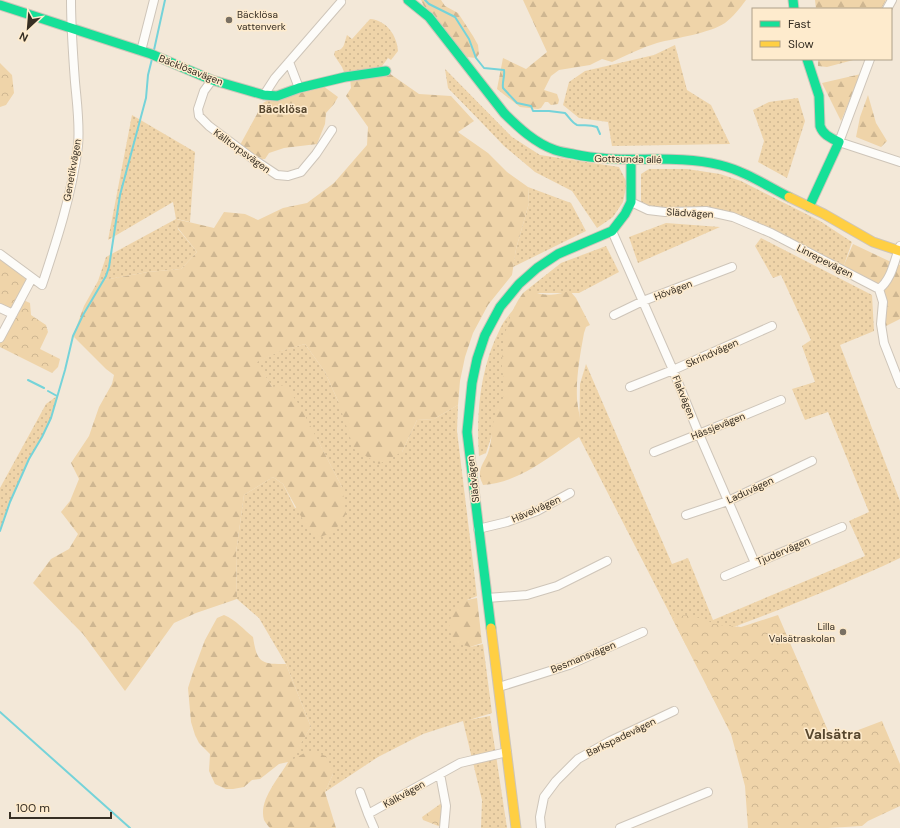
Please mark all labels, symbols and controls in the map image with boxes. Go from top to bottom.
north arrow [8,8,48,48]
place label: Bäcklösa vattenverk [237,8,286,33]
legend [752,8,892,60]
marker: Bäcklösa vattenverk [224,15,234,25]
text: Fast [788,16,811,32]
text: N [17,29,30,45]
text: Slow [788,36,814,52]
street label: Bäcklösavägen [157,52,225,88]
district label: Bäcklösa [259,102,307,116]
street label: Källtorpsvägen [211,126,273,176]
street label: Genetikvägen [60,138,84,202]
street label: Gottsunda allé [594,152,662,166]
street label: Slädvägen [666,205,714,221]
street label: Linrepevägen [795,241,856,281]
street label: Hövägen [652,277,694,303]
street label: Skrindvägen [684,336,741,370]
street label: Flakvägen [669,374,699,421]
street label: Hässjevägen [689,409,747,443]
street label: Slädvägen [464,455,482,503]
street label: Laduvägen [725,473,776,506]
street label: Hävelvägen [509,492,563,526]
street label: Tjudervägen [754,534,812,568]
place label: Lilla Valsätraskolan [769,620,835,645]
marker: Lilla Valsätraskolan [838,627,848,637]
street label: Besmansvägen [549,638,618,676]
street label: Barkspadevägen [584,714,658,759]
district label: Valsätra [805,725,861,743]
street label: Kälkvägen [381,777,427,811]
scale bar [10,794,111,820]
text: 100 m [16,800,50,816]

